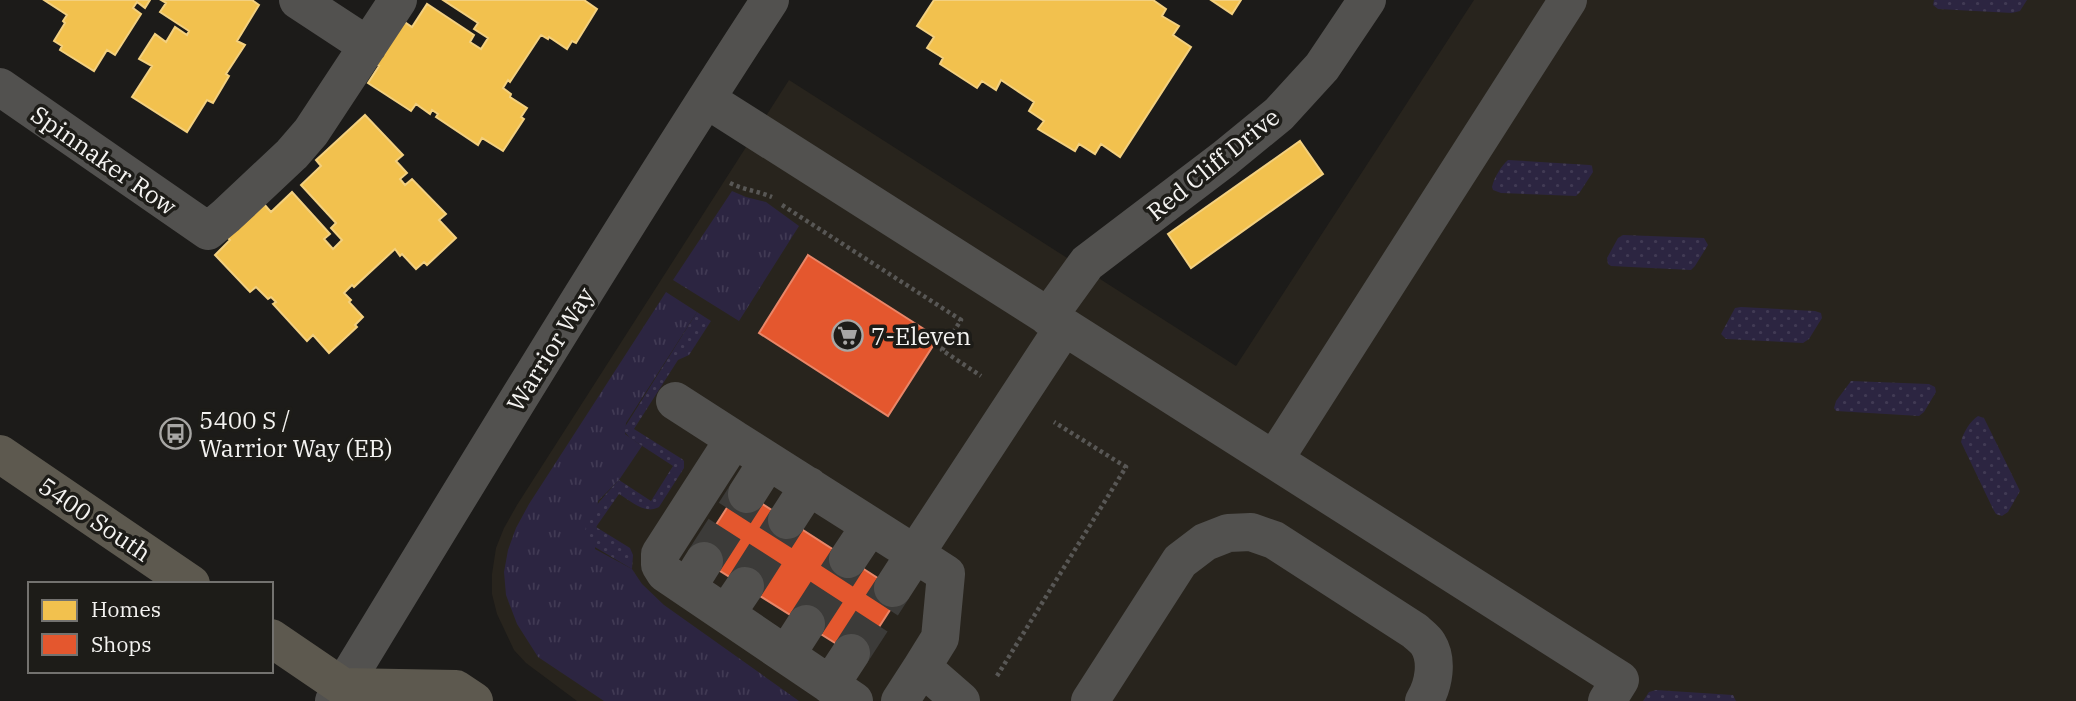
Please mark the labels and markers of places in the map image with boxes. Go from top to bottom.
supermarket icon: 7-Eleven [831,319,865,353]
place label: 7-Eleven [871,320,971,352]
place label: 5400 S / Warrior Way (EB) [199,404,393,464]
bus stop icon: 5400 S / Warrior Way (EB) [159,417,193,451]

